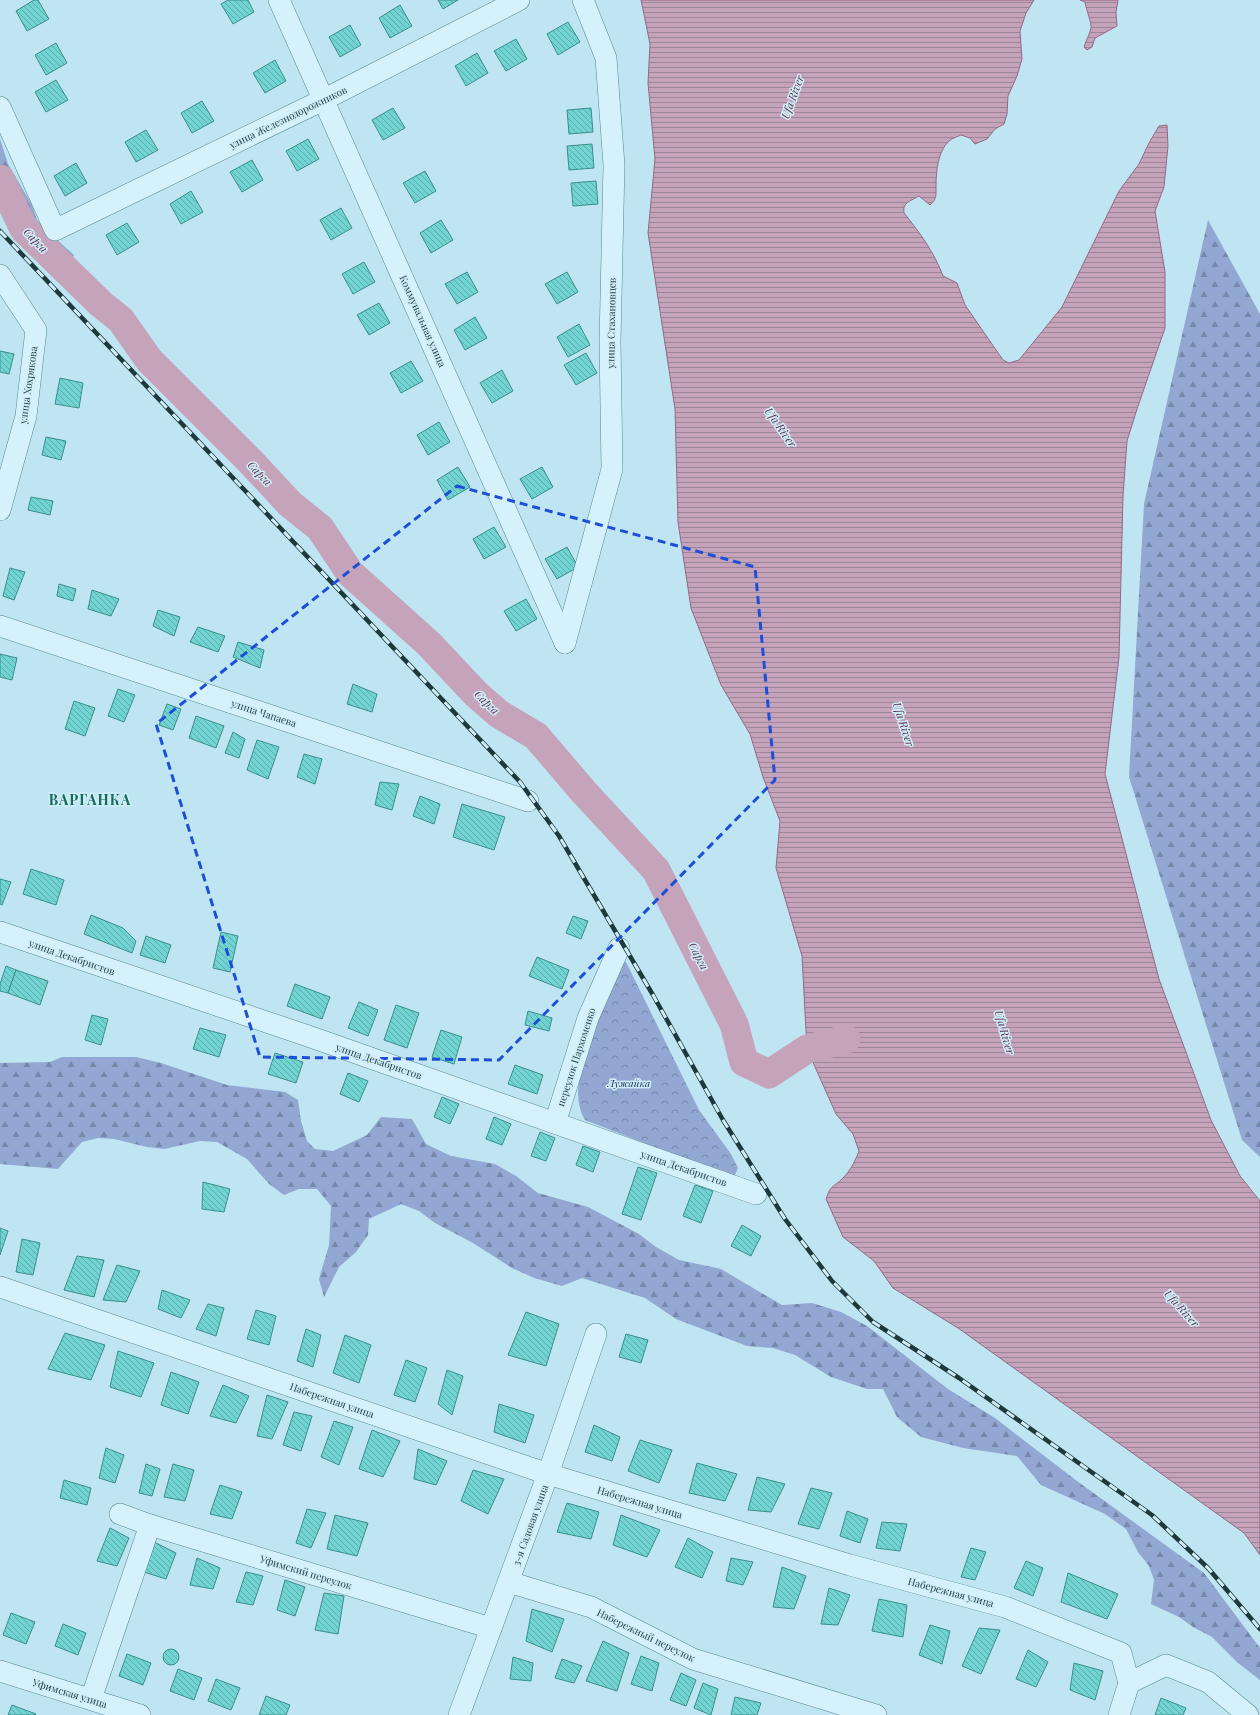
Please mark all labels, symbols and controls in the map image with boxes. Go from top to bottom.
water label: Ufa River [777,73,807,121]
street label: улица Железнодорожников [226,82,350,152]
water label: Сарга [21,224,52,256]
street label: Коммунальная улица [396,273,450,369]
street label: улица Стахановцев [603,277,619,370]
street label: улица Хохрякова [15,345,40,426]
water label: Ufa River [762,404,800,450]
water label: Сарга [245,457,276,489]
water label: Сарга [471,687,503,718]
street label: улица Чапаева [229,696,298,730]
water label: Ufa River [890,700,918,748]
district label: ВАРГАНКА [49,790,131,809]
street label: улица Декабристов [26,935,118,979]
water label: Сарга [686,940,712,973]
street label: переулок Пархоменко [553,1005,599,1108]
water label: Ufa River [992,1008,1019,1056]
street label: улица Декабристов [333,1039,425,1083]
park label: Лужайка [607,1076,650,1090]
street label: улица Декабристов [638,1146,730,1190]
water label: Ufa River [1161,1286,1203,1330]
street label: Набережная улица [288,1379,376,1421]
street label: Набережная улица [596,1482,684,1522]
street label: 3-я Садовая улица [509,1483,551,1567]
street label: Уфимский переулок [257,1551,354,1593]
street label: Набережная улица [907,1574,995,1610]
street label: Набережный переулок [595,1605,698,1665]
street label: Уфимская улица [30,1675,109,1711]

